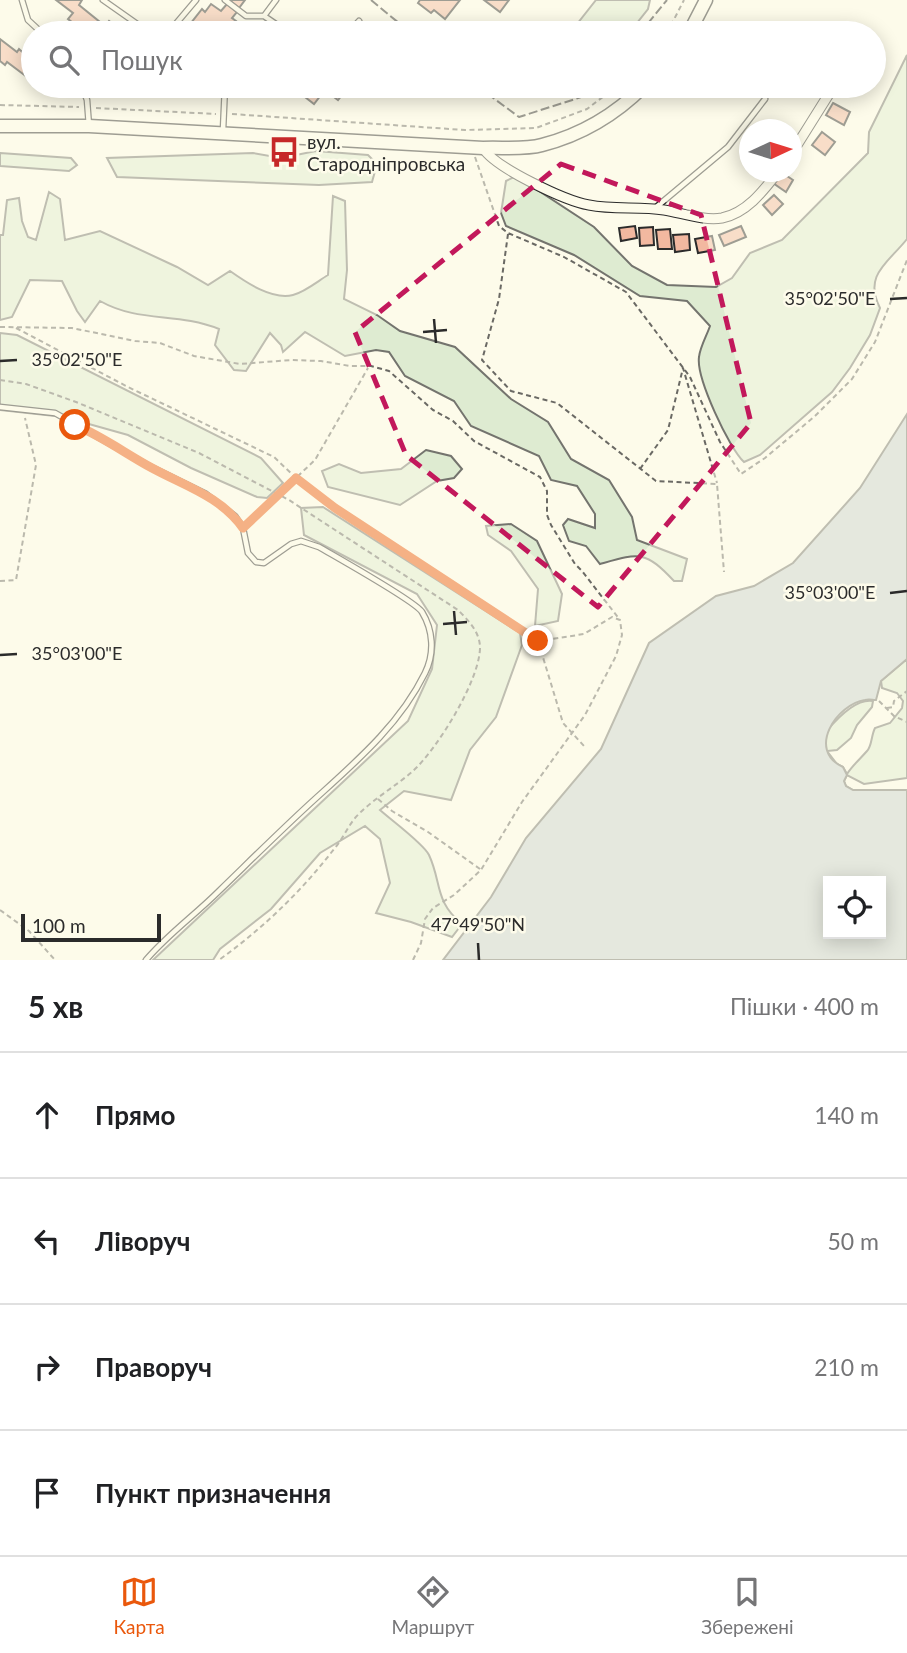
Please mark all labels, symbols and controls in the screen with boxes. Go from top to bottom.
search box [21,21,886,98]
icon: search [45,41,83,79]
text: Пошук [101,44,183,76]
north arrow [739,119,802,182]
place label: вул. Стародніпровська [307,130,465,175]
bus stop icon: вул. Стародніпровська [267,135,301,169]
text: 35°02'50"E [785,287,875,309]
text: 35°02'50"E [32,348,122,370]
route start [59,409,90,440]
text: 35°03'00"E [785,581,875,603]
route end [522,625,553,656]
text: 35°03'00"E [32,642,122,664]
map controls [823,876,886,939]
button: locate [823,876,886,939]
scale bar [21,911,161,943]
text: 47°49'50"N [431,913,525,935]
text: 100 m [32,914,86,937]
text: 5 хв [28,988,83,1024]
text: Пішки · 400 m [730,992,879,1020]
icon: ahead [28,1096,66,1134]
text: Прямо [95,1099,176,1131]
text: 140 m [814,1101,879,1129]
icon: left [28,1222,66,1260]
text: Ліворуч [95,1225,191,1257]
text: 50 m [828,1227,879,1255]
icon: right [28,1348,66,1386]
text: Праворуч [95,1351,212,1383]
text: 210 m [814,1353,879,1381]
icon: arrive [28,1474,66,1512]
text: Пункт призначення [95,1477,331,1509]
tab: Карта [113,1573,165,1638]
tab: Маршрут [392,1573,474,1638]
tab: Збережені [701,1573,794,1638]

